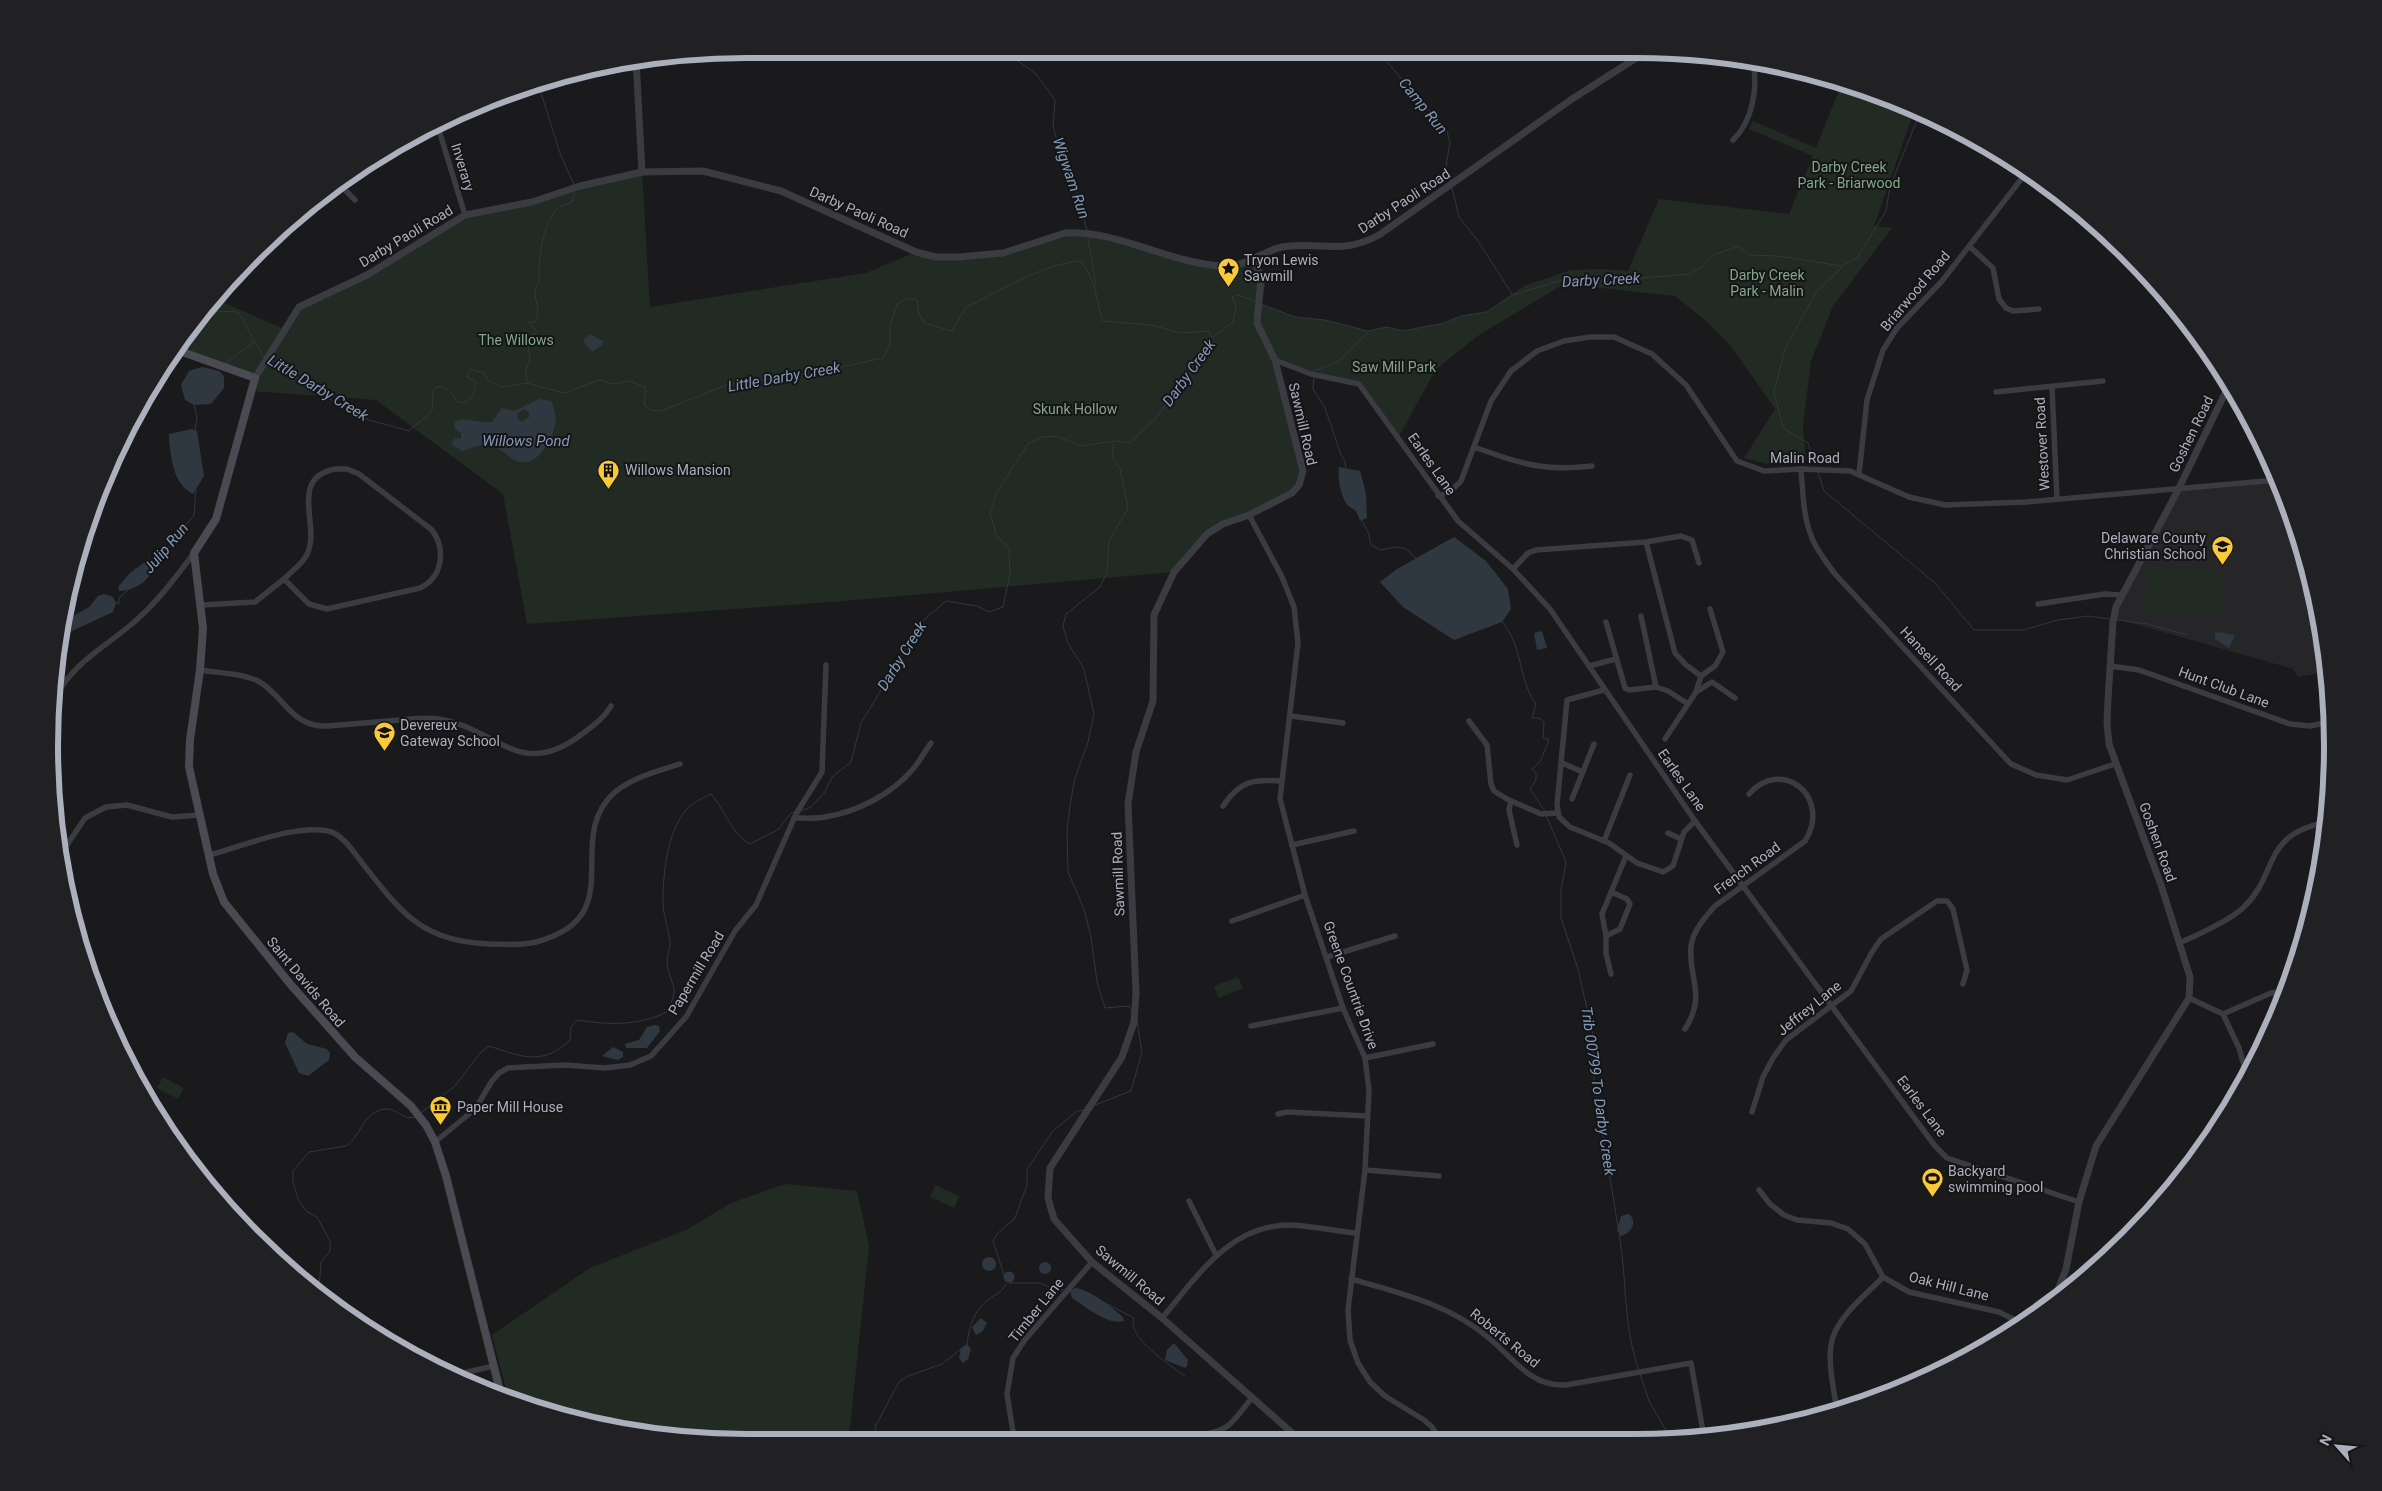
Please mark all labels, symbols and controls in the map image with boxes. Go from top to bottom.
water label: Camp Run [1395,74,1451,138]
water label: Wigwam Run [1049,135,1093,221]
street label: Inverary [448,141,478,193]
park label: Darby Creek Park - Briarwood [1798,159,1900,191]
street label: Darby Paoli Road [1355,165,1453,237]
street label: Darby Paoli Road [807,183,911,241]
street label: Darby Paoli Road [356,202,456,270]
street label: Briarwood Road [1877,248,1953,334]
place label: Tryon Lewis Sawmill [1244,252,1319,284]
place icon: Tryon Lewis Sawmill [1216,256,1240,287]
park label: Darby Creek Park - Malin [1729,267,1805,299]
water label: Darby Creek [1562,269,1641,291]
park label: The Willows [478,332,554,348]
water label: Darby Creek [1159,336,1220,410]
water label: Little Darby Creek [265,351,372,425]
water label: Little Darby Creek [726,358,842,396]
park label: Saw Mill Park [1352,359,1437,375]
street label: Sawmill Road [1286,381,1320,467]
street label: Goshen Road [2166,393,2216,475]
street label: Westover Road [2032,397,2052,491]
park label: Skunk Hollow [1033,401,1118,417]
street label: Earles Lane [1405,430,1459,498]
water label: Willows Pond [482,432,571,450]
street label: Malin Road [1770,450,1840,466]
building icon: Willows Mansion [597,458,621,489]
place label: Willows Mansion [625,462,731,478]
water label: Julip Run [140,519,192,577]
place label: Delaware County Christian School [2101,530,2206,562]
school or university icon: Delaware County Christian School [2210,534,2234,565]
water label: Darby Creek [874,618,931,694]
street label: Hansell Road [1897,623,1965,695]
street label: Hunt Club Lane [2176,663,2272,711]
place label: Devereux Gateway School [400,717,500,749]
school or university icon: Devereux Gateway School [372,721,396,752]
street label: Earles Lane [1655,746,1709,814]
street label: Goshen Road [2136,800,2180,884]
street label: Sawmill Road [1109,831,1127,917]
street label: French Road [1711,839,1783,897]
street label: Greene Countrie Drive [1320,919,1382,1051]
street label: Papermill Road [665,928,727,1018]
street label: Saint Davids Road [264,934,348,1030]
street label: Jeffrey Lane [1774,977,1844,1039]
water label: Trib 00799 To Darby Creek [1577,1005,1619,1177]
street label: Earles Lane [1894,1072,1950,1140]
museum icon: Paper Mill House [429,1095,453,1126]
place label: Paper Mill House [457,1099,563,1115]
place label: Backyard swimming pool [1948,1163,2043,1195]
sports icon: Backyard swimming pool [1920,1167,1944,1198]
street label: Sawmill Road [1092,1242,1168,1308]
street label: Oak Hill Lane [1907,1268,1991,1304]
street label: Timber Lane [1005,1275,1067,1345]
street label: Roberts Road [1467,1305,1543,1371]
north arrow [2312,1421,2362,1471]
text: N [2316,1432,2335,1448]

